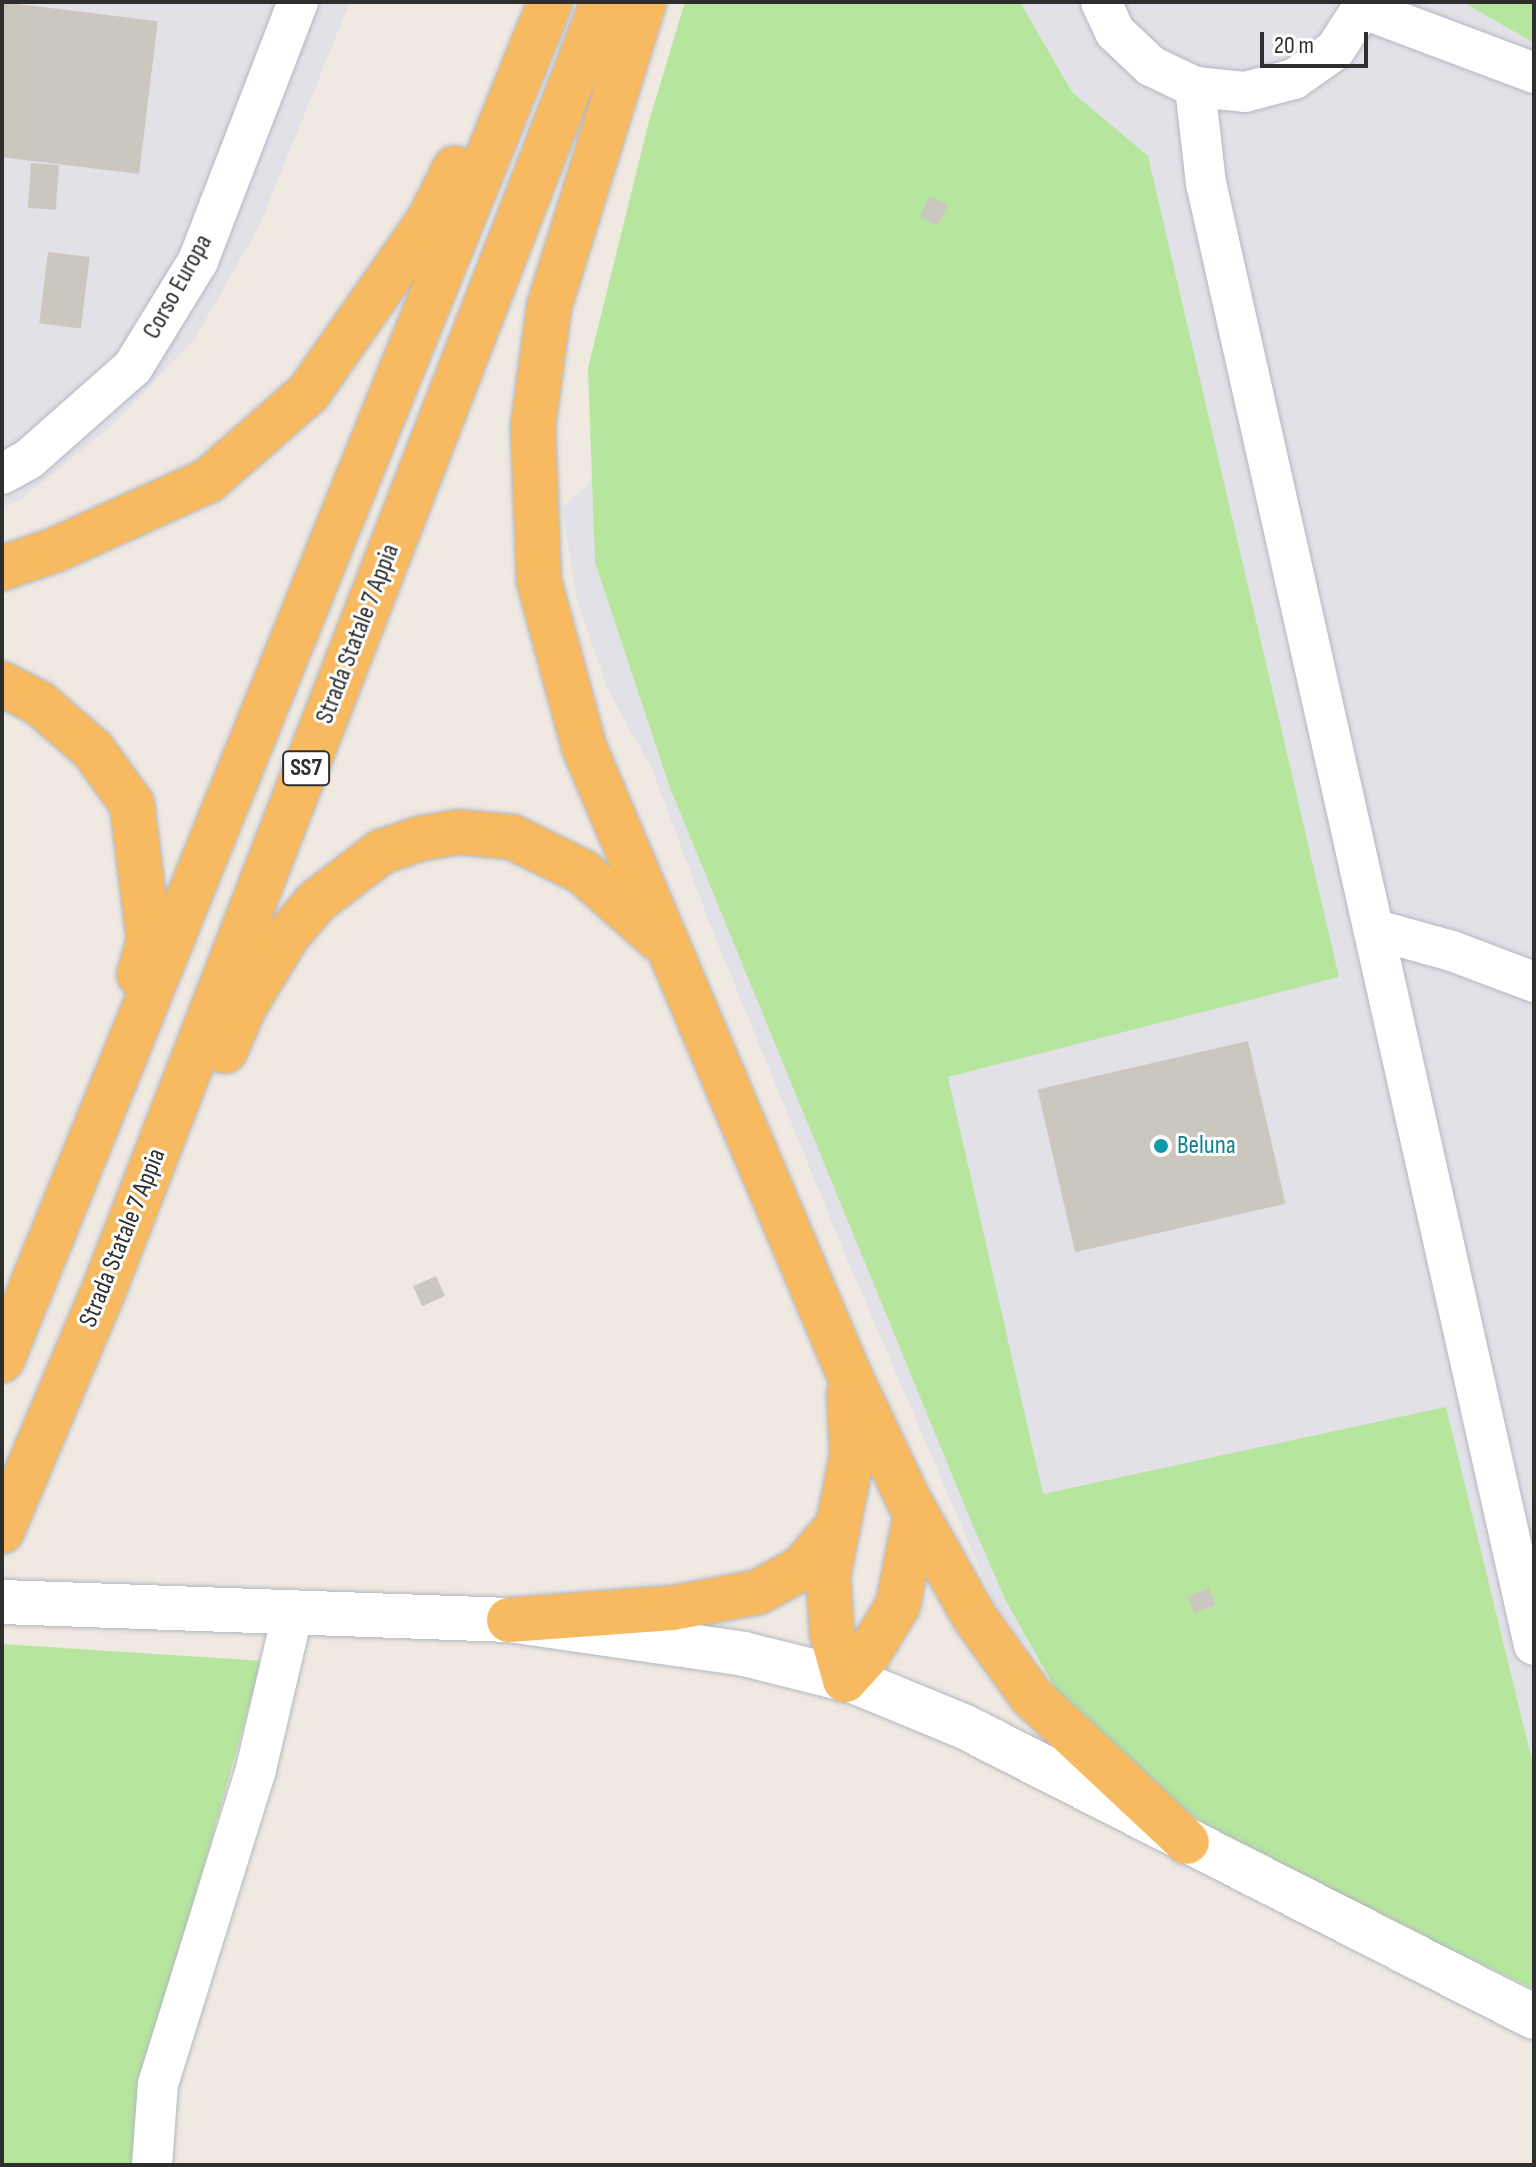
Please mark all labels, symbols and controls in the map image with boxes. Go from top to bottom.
scale bar [1264,16,1372,66]
text: 20 m [1274,31,1314,60]
street label: Corso Europa [137,229,219,345]
street label: Strada Statale 7 Appia [309,540,407,728]
road number: SS7 [282,748,330,788]
place label: Beluna [1177,1130,1236,1162]
marker: Beluna [1152,1137,1170,1155]
street label: Strada Statale 7 Appia [73,1144,173,1332]

